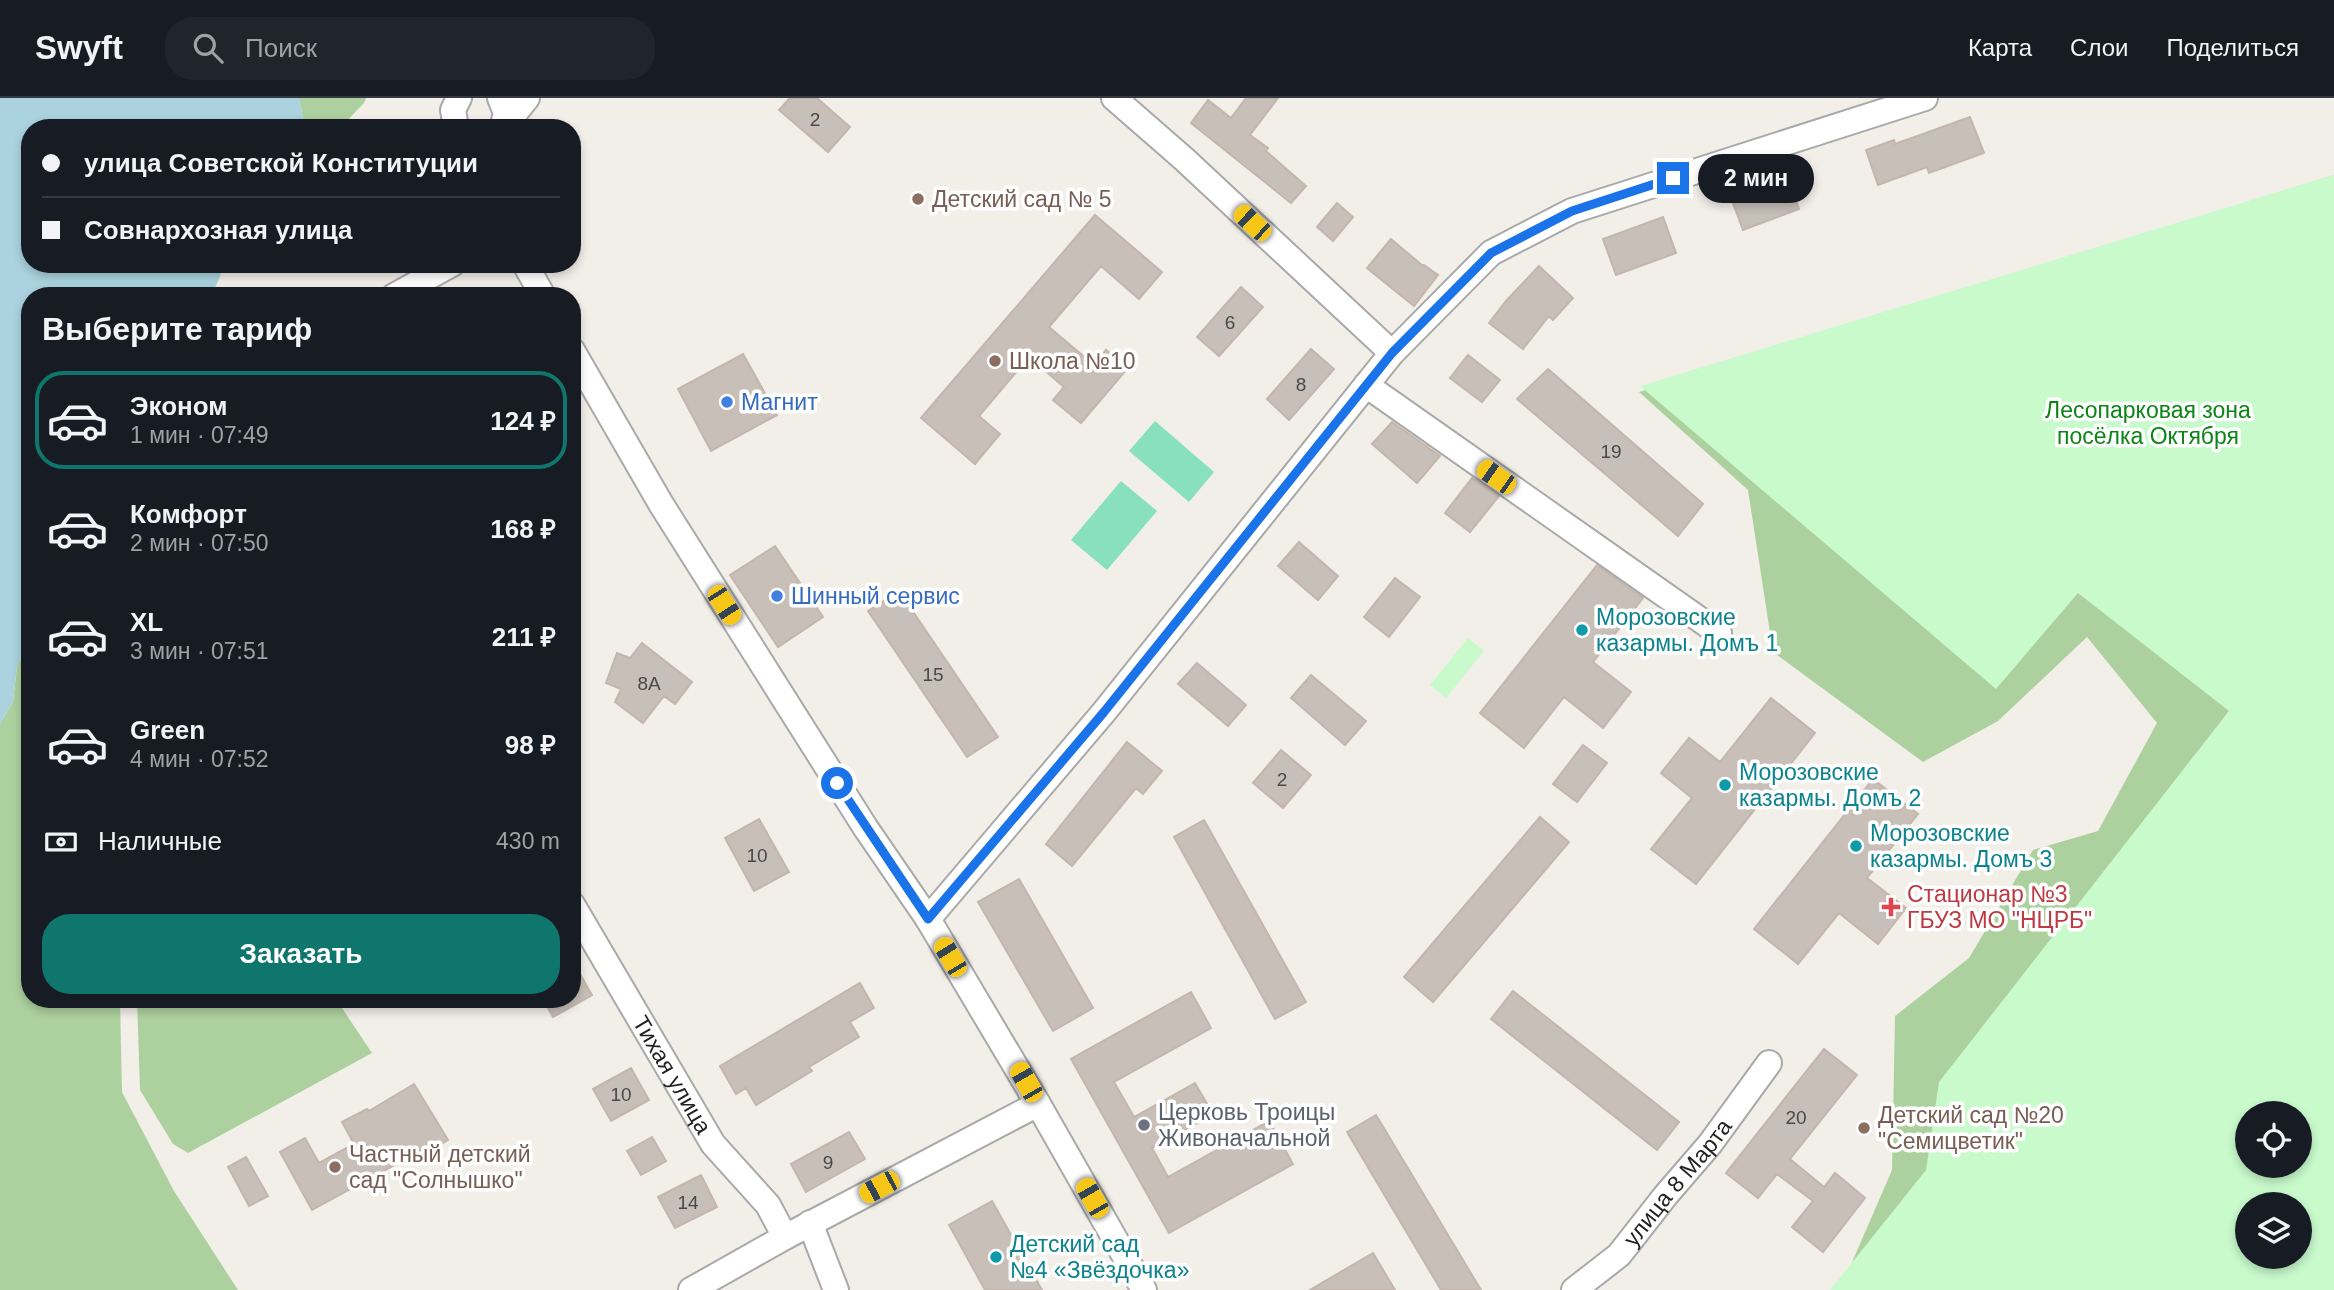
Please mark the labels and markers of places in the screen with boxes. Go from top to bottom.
place label: Детский сад № 5 [932,186,1112,212]
marker: Детский сад № 5 [910,191,926,207]
place label: Школа №10 [1009,348,1136,374]
marker: Школа №10 [987,353,1003,369]
place label: Магнит [741,389,818,415]
marker: Магнит [719,394,735,410]
place label: Шинный сервис [791,583,960,609]
marker: Шинный сервис [769,588,785,604]
place label: Морозовские казармы. Домъ 1 [1596,604,1778,656]
marker: Морозовские казармы. Домъ 1 [1574,622,1590,638]
place label: Морозовские казармы. Домъ 2 [1739,759,1921,811]
marker: Морозовские казармы. Домъ 2 [1717,777,1733,793]
place label: Морозовские казармы. Домъ 3 [1870,820,2052,872]
marker: Морозовские казармы. Домъ 3 [1848,838,1864,854]
place label: Стационар №3 ГБУЗ МО "НЦРБ" [1907,881,2092,933]
marker: Стационар №3 ГБУЗ МО "НЦРБ" [1881,897,1901,917]
place label: Церковь Троицы Живоначальной [1158,1099,1335,1151]
place label: Детский сад №20 "Семицветик" [1878,1102,2064,1154]
marker: Церковь Троицы Живоначальной [1136,1117,1152,1133]
marker: Детский сад №20 "Семицветик" [1856,1120,1872,1136]
place label: Частный детский сад "Солнышко" [349,1141,531,1193]
marker: Частный детский сад "Солнышко" [327,1159,343,1175]
place label: Детский сад №4 «Звёздочка» [1010,1231,1189,1283]
marker: Детский сад №4 «Звёздочка» [988,1249,1004,1265]

